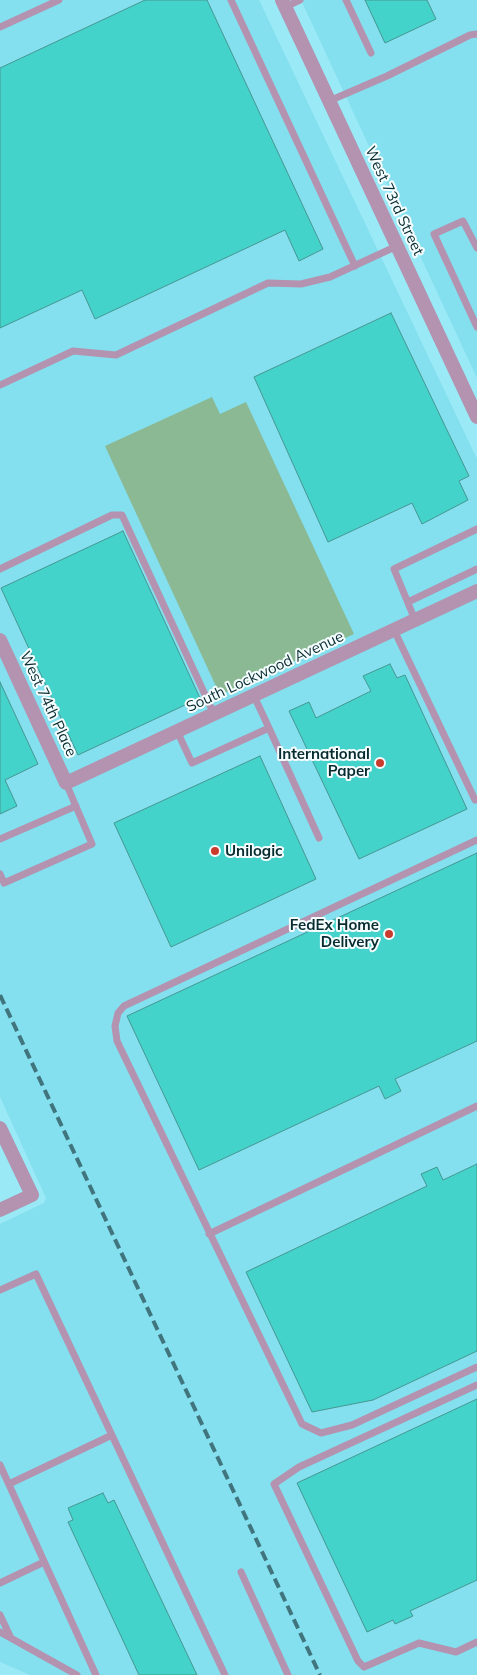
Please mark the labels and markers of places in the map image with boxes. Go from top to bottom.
place label: International Paper [278,745,370,780]
marker: International Paper [374,757,386,769]
place label: Unilogic [225,842,283,860]
marker: Unilogic [209,845,221,857]
place label: FedEx Home Delivery [290,916,379,951]
marker: FedEx Home Delivery [383,928,395,940]

